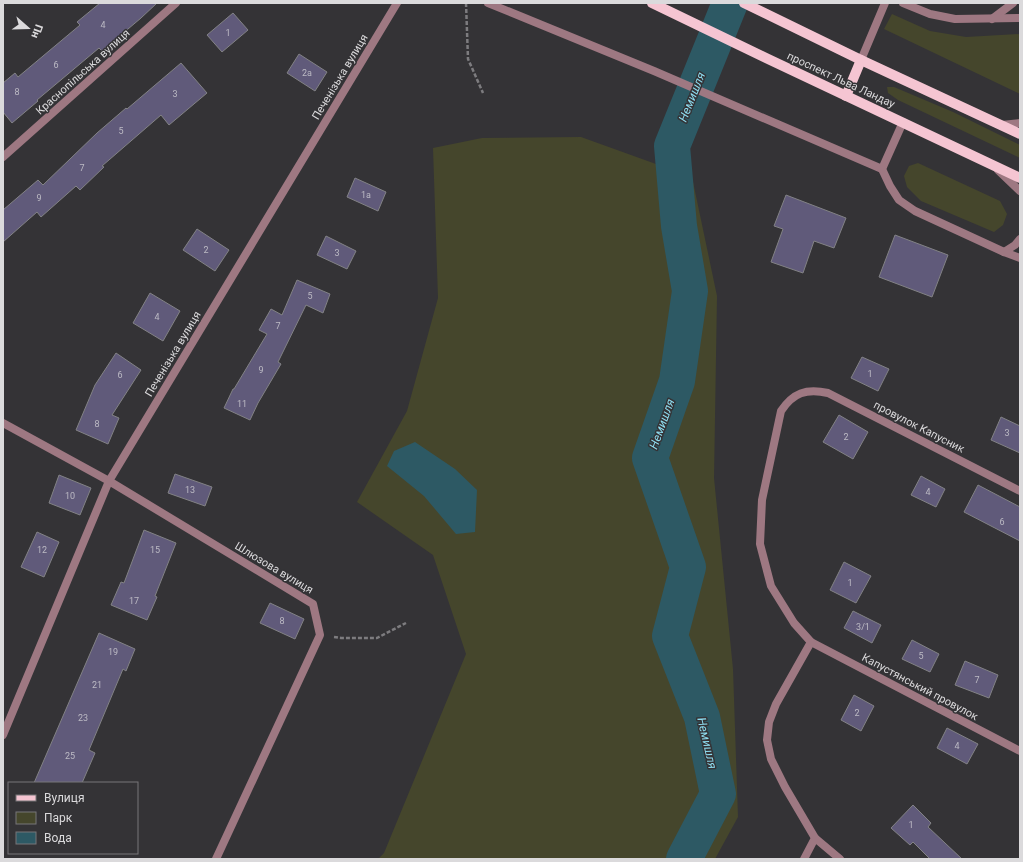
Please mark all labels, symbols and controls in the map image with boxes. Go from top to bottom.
north arrow [8,8,48,48]
house number: 4 [100,20,106,30]
text: Пн [28,22,45,40]
street label: Краснопільська вулиця [33,26,133,118]
house number: 1 [225,28,231,38]
street label: Печенізька вулиця [309,32,371,122]
street label: проспект Льва Ландау [785,49,898,111]
house number: 6 [53,60,59,70]
house number: 2а [302,68,312,78]
water label: Немишля [676,70,708,124]
house number: 8 [14,87,20,97]
house number: 3 [172,89,178,99]
house number: 5 [118,126,124,136]
house number: 7 [79,163,85,173]
house number: 1а [361,190,371,200]
house number: 9 [36,193,42,203]
house number: 2 [203,245,209,255]
house number: 3 [334,248,340,258]
house number: 5 [307,291,313,301]
street label: Печенізька вулиця [142,309,204,399]
house number: 4 [154,312,160,322]
house number: 7 [275,321,281,331]
house number: 9 [258,365,264,375]
house number: 1 [867,369,873,379]
house number: 6 [117,370,123,380]
water label: Немишля [646,397,678,451]
street label: провулок Капусник [871,398,967,456]
house number: 11 [237,399,247,409]
house number: 8 [94,419,100,429]
house number: 3 [1004,428,1010,438]
house number: 2 [843,432,849,442]
house number: 13 [185,485,195,495]
house number: 4 [925,487,931,497]
house number: 10 [65,491,75,501]
house number: 6 [999,517,1005,527]
street label: Шлюзова вулиця [232,539,316,597]
house number: 12 [37,545,47,555]
house number: 15 [150,545,160,555]
house number: 1 [847,578,853,588]
house number: 17 [129,596,139,606]
house number: 8 [279,616,285,626]
house number: 3/1 [856,622,870,632]
house number: 19 [108,647,118,657]
street label: Капустянський провулок [860,651,980,723]
house number: 5 [918,651,924,661]
house number: 7 [974,675,980,685]
house number: 21 [92,680,102,690]
house number: 2 [854,708,860,718]
house number: 23 [78,713,88,723]
water label: Немишля [694,716,720,770]
house number: 4 [954,741,960,751]
house number: 25 [65,751,75,761]
legend [8,782,138,854]
text: Вулиця [44,791,85,805]
text: Парк [44,811,73,825]
house number: 1 [908,820,914,830]
text: Вода [44,831,72,845]

